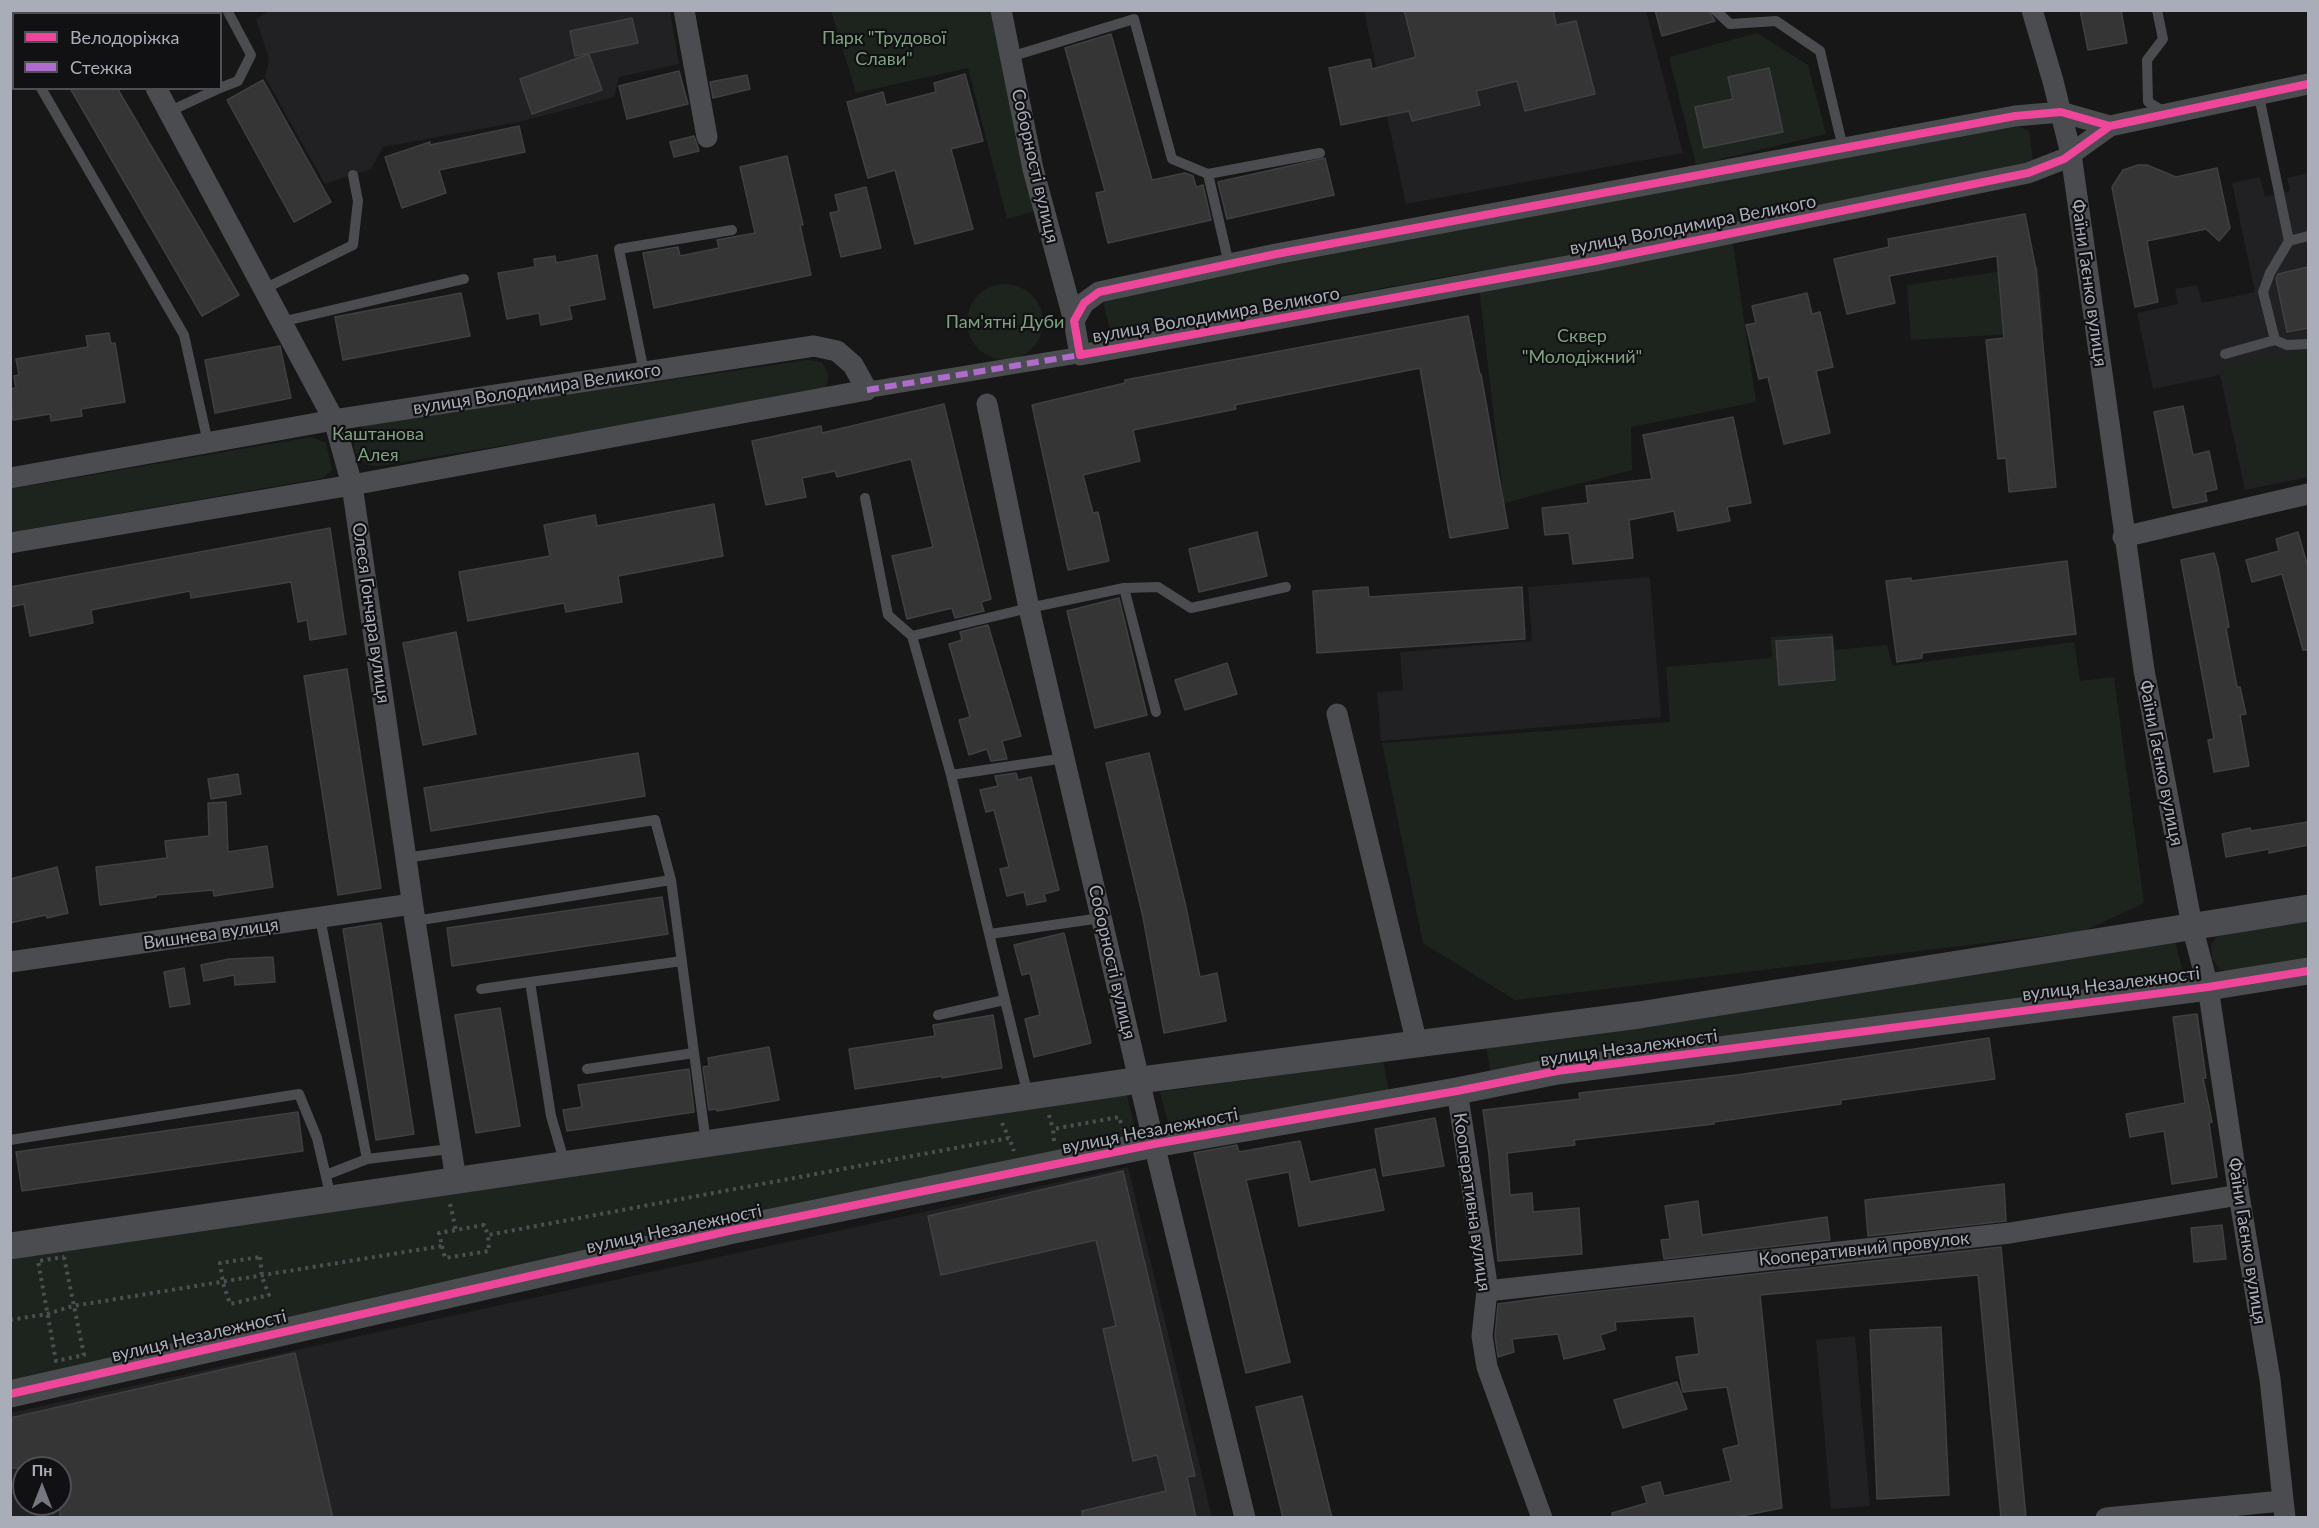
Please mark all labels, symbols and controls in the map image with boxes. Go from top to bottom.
legend [12,12,222,90]
text: Велодоріжка [70,26,179,48]
park label: Парк "Трудової Слави" [822,27,946,70]
text: Стежка [70,56,132,78]
street label: Соборності вулиця [1007,87,1063,245]
street label: вулиця Володимира Великого [1568,190,1818,260]
street label: Фаїни Гаєнко вулиця [2067,198,2111,368]
street label: вулиця Володимира Великого [1091,283,1341,347]
park label: Пам'ятні Дуби [946,311,1064,333]
park label: Сквер "Молодіжний" [1522,325,1642,368]
street label: вулиця Володимира Великого [412,359,662,419]
park label: Каштанова Алея [332,423,424,466]
street label: Олеся Гончара вулиця [348,521,394,705]
street label: Фаїни Гаєнко вулиця [2134,678,2188,848]
street label: Соборності вулиця [1084,883,1140,1041]
street label: Вишнева вулиця [142,914,280,954]
street label: вулиця Незалежності [2021,962,2201,1006]
street label: вулиця Незалежності [1539,1025,1719,1071]
street label: вулиця Незалежності [1060,1103,1240,1159]
street label: Кооперативна вулиця [1449,1111,1495,1293]
street label: Фаїни Гаєнко вулиця [2223,1156,2271,1326]
street label: вулиця Незалежності [584,1200,764,1258]
street label: Кооперативний провулок [1758,1227,1970,1271]
street label: вулиця Незалежності [109,1305,289,1367]
north arrow [12,1456,72,1516]
text: Пн [32,1460,52,1479]

